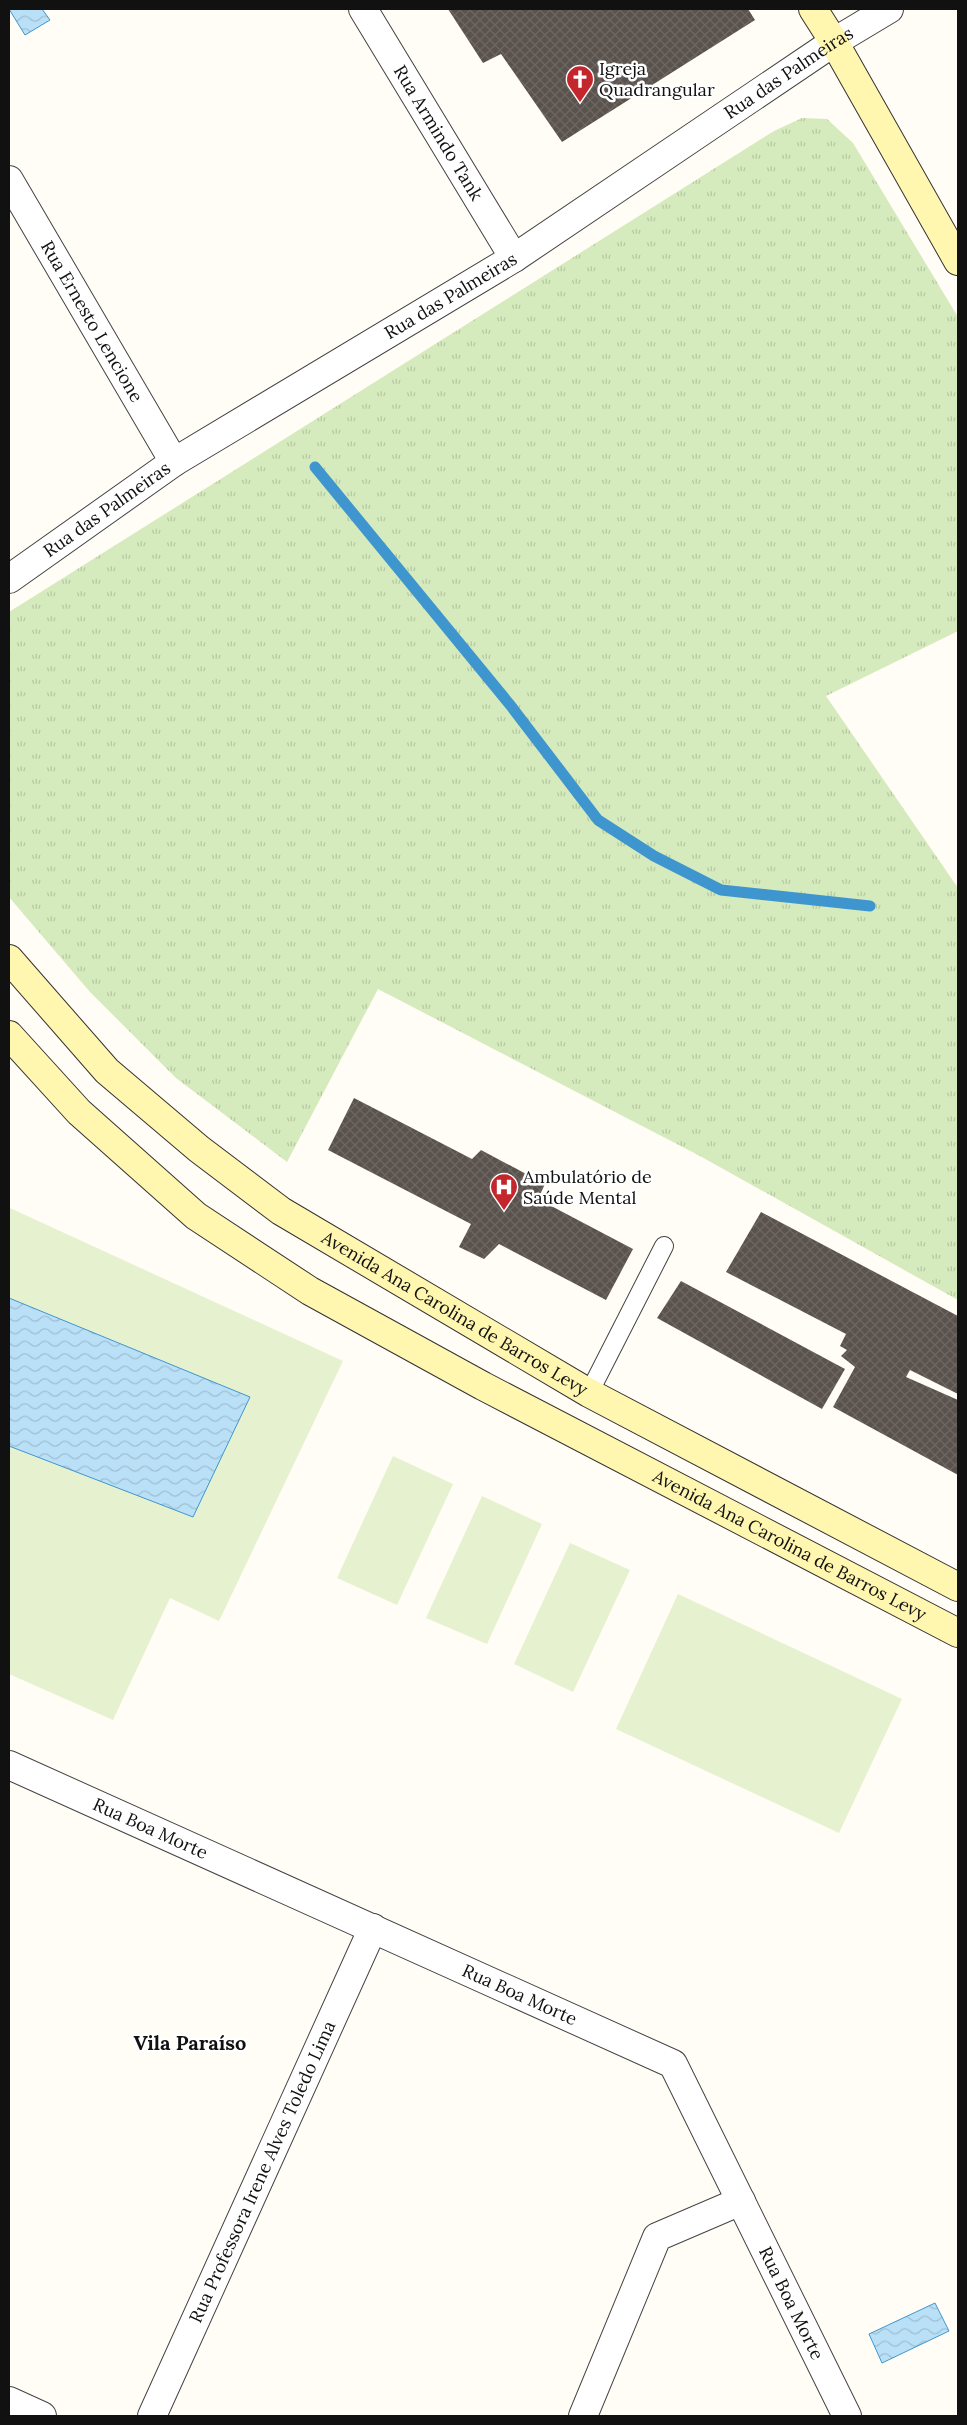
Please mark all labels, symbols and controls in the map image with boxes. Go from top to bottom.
street label: Rua das Palmeiras [719,21,857,124]
place label: Igreja Quadrangular [599,57,715,101]
street label: Rua Armindo Tank [389,61,489,205]
church icon: Igreja Quadrangular [565,64,595,103]
street label: Rua Ernesto Lencione [36,236,149,406]
street label: Rua das Palmeiras [380,247,521,344]
street label: Rua das Palmeiras [39,456,175,562]
place label: Ambulatório de Saúde Mental [522,1165,652,1209]
hospital icon: Ambulatório de Saúde Mental [489,1172,519,1211]
street label: Avenida Ana Carolina de Barros Levy [317,1225,593,1401]
street label: Avenida Ana Carolina de Barros Levy [648,1464,931,1626]
street label: Rua Boa Morte [90,1792,212,1864]
street label: Rua Boa Morte [459,1959,581,2030]
street label: Rua Professora Irene Alves Toledo Lima [184,2017,340,2326]
district label: Vila Paraíso [134,2030,246,2055]
street label: Rua Boa Morte [754,2243,829,2364]

